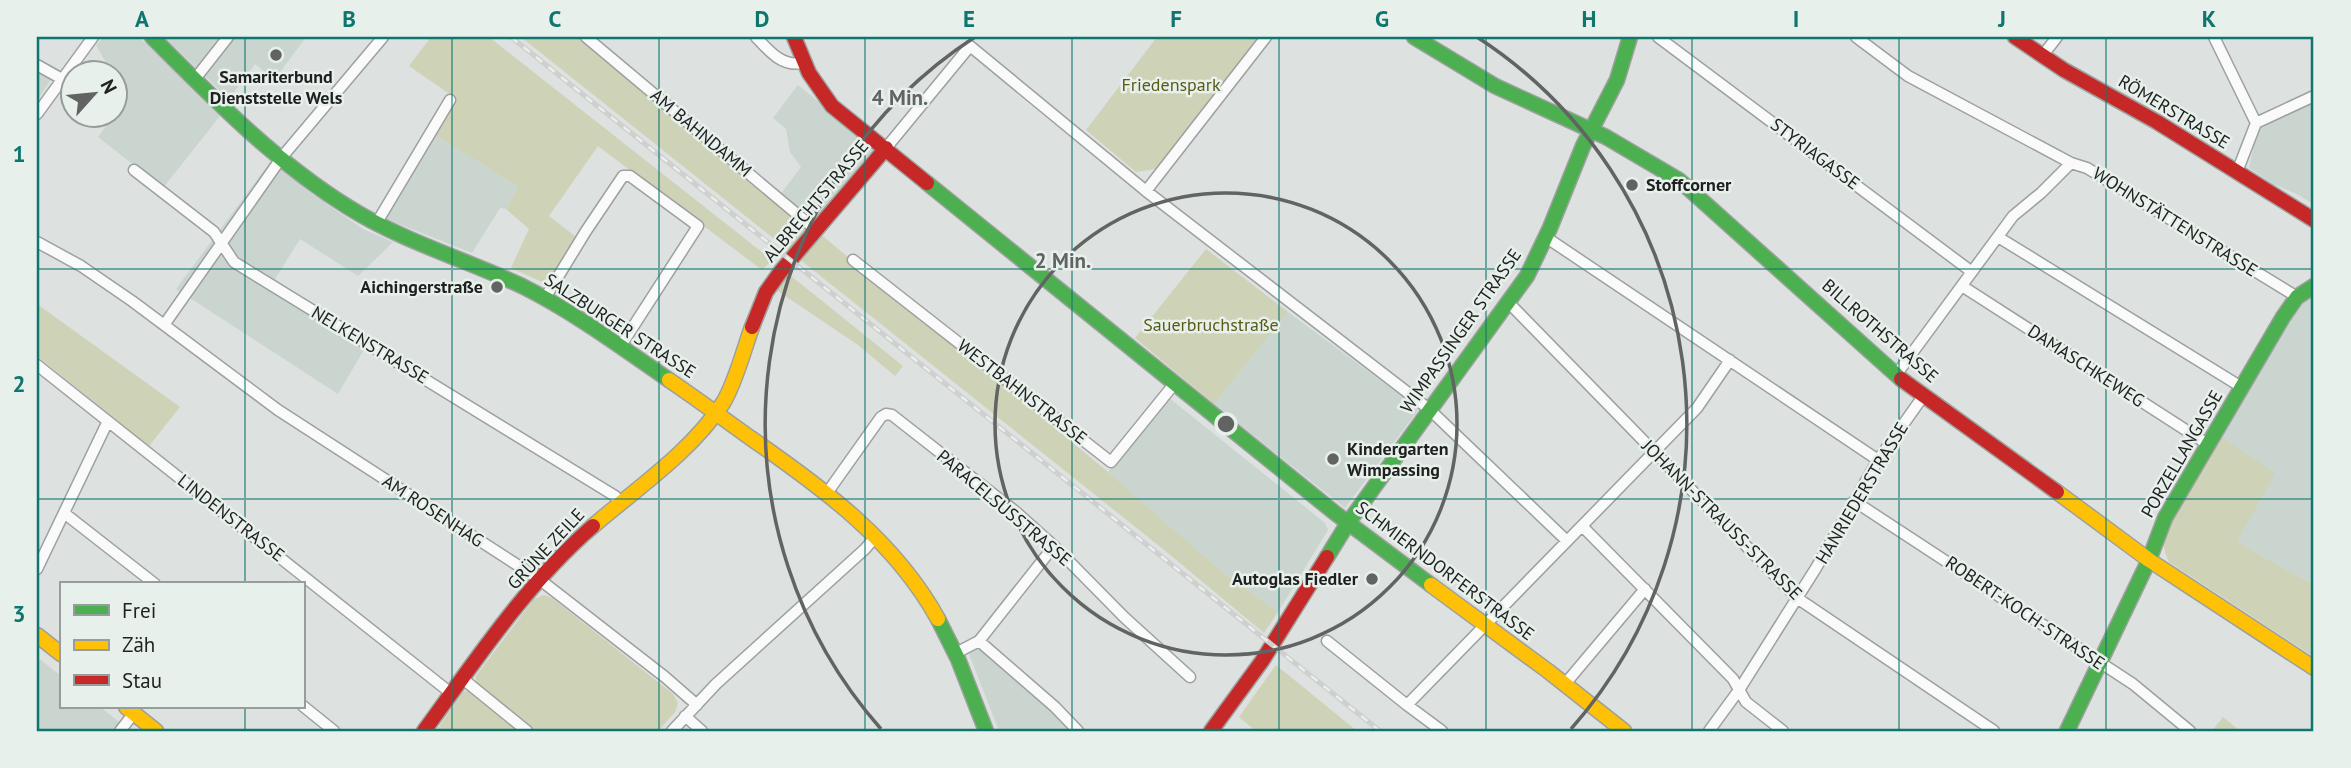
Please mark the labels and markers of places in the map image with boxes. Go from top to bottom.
marker: Samariterbund Dienststelle Wels [268,47,284,63]
place label: Samariterbund Dienststelle Wels [210,65,343,109]
place label: Stoffcorner [1646,173,1732,196]
marker: Stoffcorner [1624,177,1640,193]
place label: Aichingerstraße [360,275,483,298]
marker: Aichingerstraße [489,279,505,295]
centre of rings [1214,412,1238,436]
place label: Kindergarten Wimpassing [1347,437,1449,481]
marker: Kindergarten Wimpassing [1325,451,1341,467]
place label: Autoglas Fiedler [1232,567,1359,590]
marker: Autoglas Fiedler [1364,571,1380,587]

